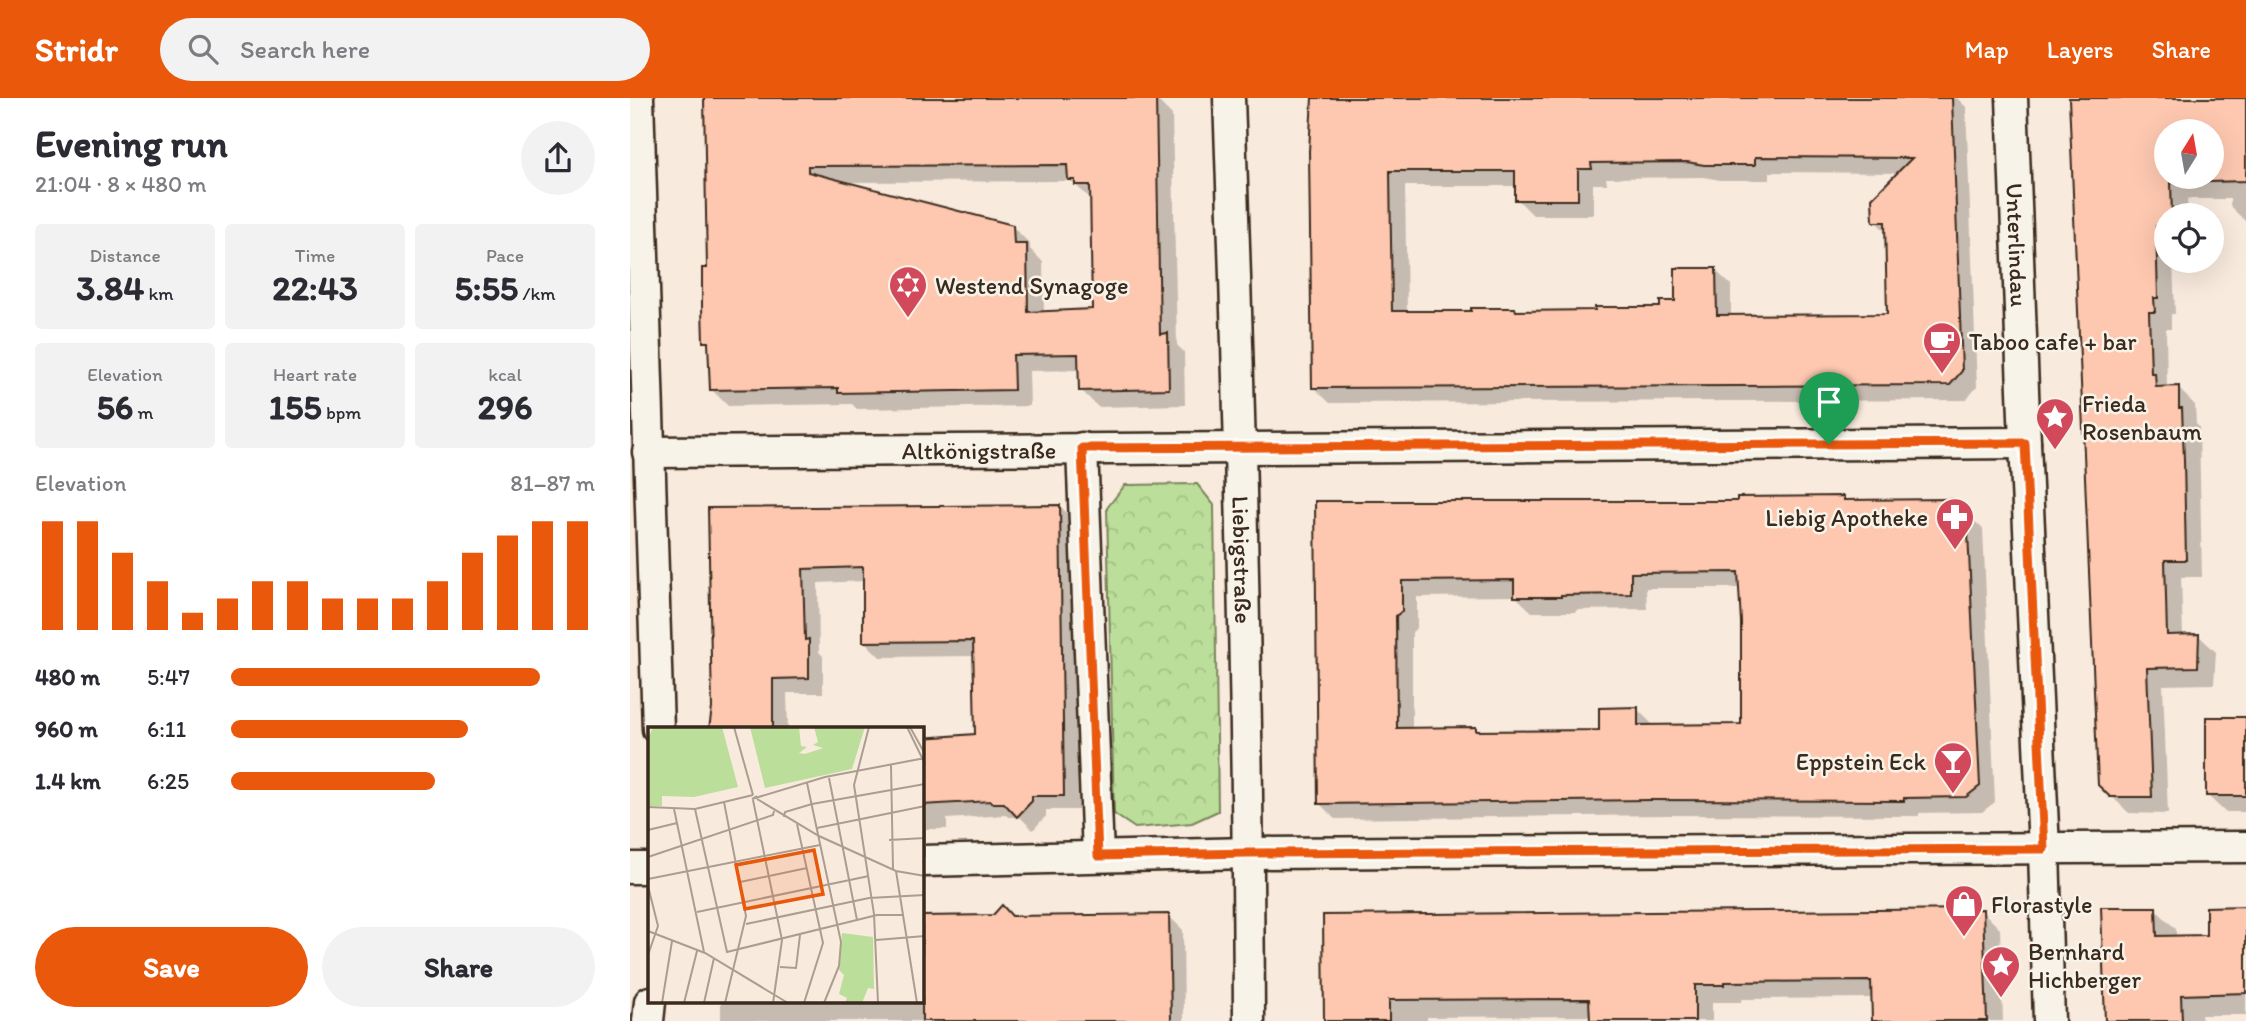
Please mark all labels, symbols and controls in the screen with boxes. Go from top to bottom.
search box [160,18,650,81]
text: Stridr [35,30,118,69]
icon: search [184,30,222,68]
text: Search here [240,33,370,65]
text: Map [1965,35,2009,64]
text: Layers [2047,35,2114,64]
text: Share [2152,35,2211,64]
north arrow [2154,119,2224,189]
map controls [2154,119,2224,273]
text: Evening run [35,121,228,167]
button: share [521,121,595,195]
text: 21:04 · 8 × 480 m [35,170,207,198]
street label: Unterlindau [2001,182,2034,307]
button: locate [2154,203,2224,273]
text: Distance [89,244,161,267]
text: Time [295,244,335,267]
text: Pace [486,244,524,267]
synagogue icon: Westend Synagoge [887,264,929,319]
text: 3.84 [76,267,144,309]
text: 22:43 [272,267,358,309]
text: 5:55 [454,267,518,309]
place label: Westend Synagoge [935,271,1129,300]
text: km [144,282,174,305]
text: /km [518,282,556,305]
cafe icon: Taboo cafe + bar [1921,320,1963,375]
place label: Taboo cafe + bar [1969,327,2136,356]
text: Elevation [87,363,163,386]
text: Heart rate [273,363,357,386]
text: kcal [488,363,522,386]
pin [1799,372,1859,444]
icon: arrive [1810,383,1848,421]
text: 56 [96,386,133,428]
text: 155 [269,386,322,428]
text: 296 [477,386,533,428]
place label: Frieda Rosenbaum [2082,389,2202,446]
place icon: Frieda Rosenbaum [2034,396,2076,451]
text: m [133,401,154,424]
text: bpm [322,401,361,424]
street label: Altkönigstraße [901,435,1056,465]
text: Elevation [35,469,126,497]
text: 81–87 m [510,469,595,497]
street label: Liebigstraße [1227,495,1259,624]
pharmacy icon: Liebig Apotheke [1934,496,1976,551]
place label: Liebig Apotheke [1765,503,1928,532]
text: 480 m [35,663,100,691]
text: 5:47 [147,663,190,691]
text: 960 m [35,715,98,743]
text: 6:11 [147,715,186,743]
inset map [648,727,924,1004]
bar icon: Eppstein Eck [1932,740,1974,795]
place label: Eppstein Eck [1796,747,1927,776]
text: 1.4 km [35,767,101,795]
text: 6:25 [147,767,189,795]
shop icon: Florastyle [1943,883,1985,938]
place label: Florastyle [1991,890,2093,919]
button: Save [35,927,308,1007]
button: Share [322,927,595,1007]
place label: Bernhard Hichberger [2028,937,2142,994]
place icon: Bernhard Hichberger [1980,944,2022,999]

